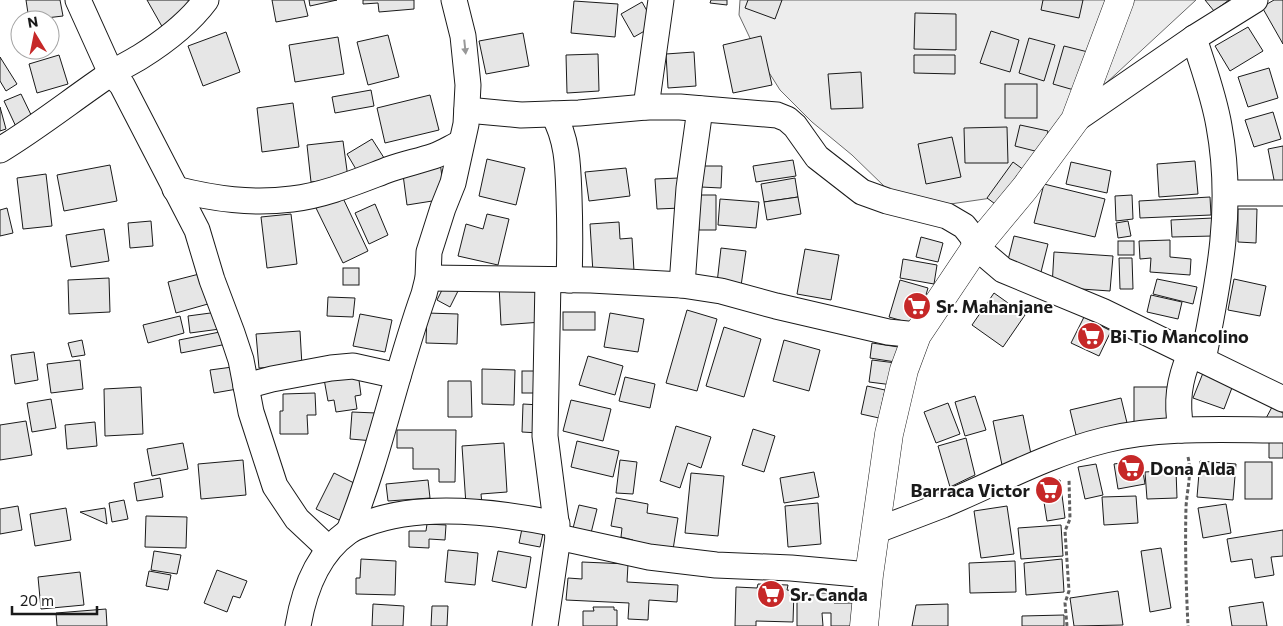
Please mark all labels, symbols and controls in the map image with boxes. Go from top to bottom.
north arrow [10,10,60,60]
text: N [26,12,39,31]
one-way arrow [461,40,469,56]
supermarket icon: Sr. Mahanjane [902,291,932,321]
place label: Sr. Mahanjane [936,295,1053,317]
supermarket icon: Bi Tio Mancolino [1076,321,1106,351]
place label: Bi Tio Mancolino [1110,325,1249,347]
supermarket icon: Dona Alda [1116,453,1146,483]
place label: Dona Alda [1150,457,1235,479]
supermarket icon: Barraca Victor [1034,475,1064,505]
place label: Barraca Victor [911,479,1031,501]
supermarket icon: Sr. Canda [756,579,786,609]
place label: Sr. Canda [790,583,868,605]
scale bar [12,584,98,616]
text: 20 m [20,591,54,609]

